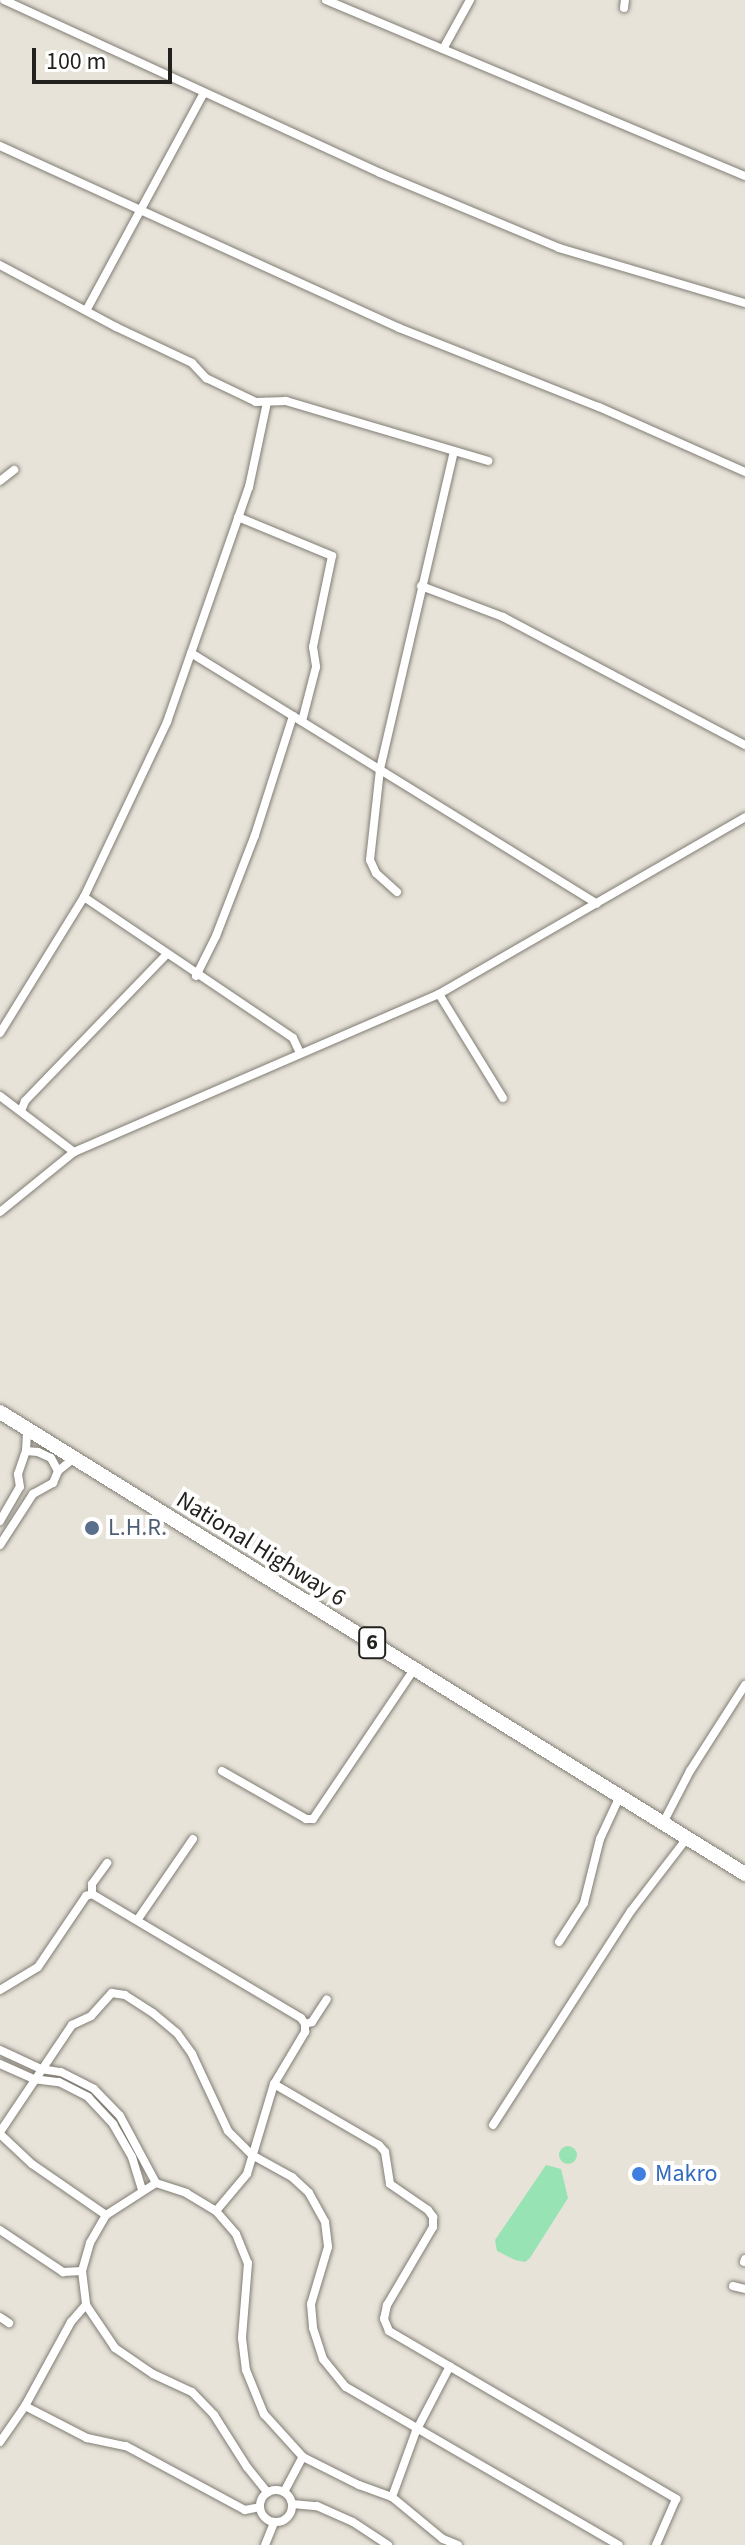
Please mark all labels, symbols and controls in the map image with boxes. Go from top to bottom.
scale bar [36,32,176,82]
text: 100 m [46,44,106,79]
street label: National Highway 6 [171,1485,351,1613]
place label: L.H.R. [108,1514,167,1542]
marker: L.H.R. [83,1519,101,1537]
road number: 6 [358,1625,386,1661]
place label: Makro [655,2160,718,2188]
marker: Makro [630,2165,648,2183]

